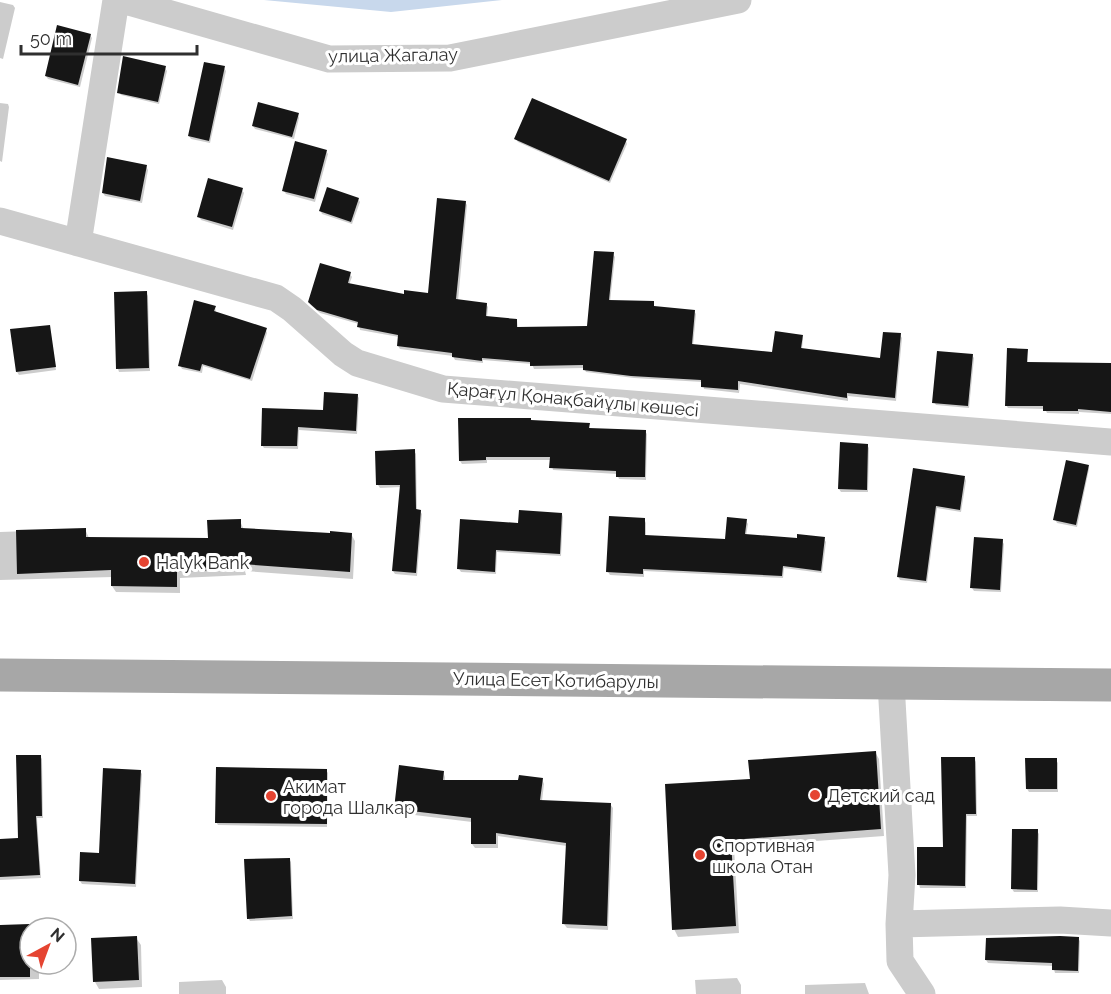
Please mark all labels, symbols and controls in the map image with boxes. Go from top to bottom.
scale bar [21,18,196,56]
text: 50 m [30,28,72,49]
street label: улица Жагалау [328,43,458,67]
street label: Қарағұл Қонақбайұлы көшесі [446,378,700,420]
place label: Halyk Bank [156,552,250,573]
marker: Halyk Bank [137,555,151,569]
street label: Улица Есет Котибарулы [453,668,659,692]
place label: Акимат города Шалкар [283,776,415,818]
place label: Детский сад [827,785,935,806]
marker: Детский сад [808,788,822,802]
marker: Акимат города Шалкар [264,789,278,803]
place label: Спортивная школа Отан [712,835,815,877]
marker: Спортивная школа Отан [693,848,707,862]
north arrow [18,916,78,976]
text: N [47,924,68,946]

